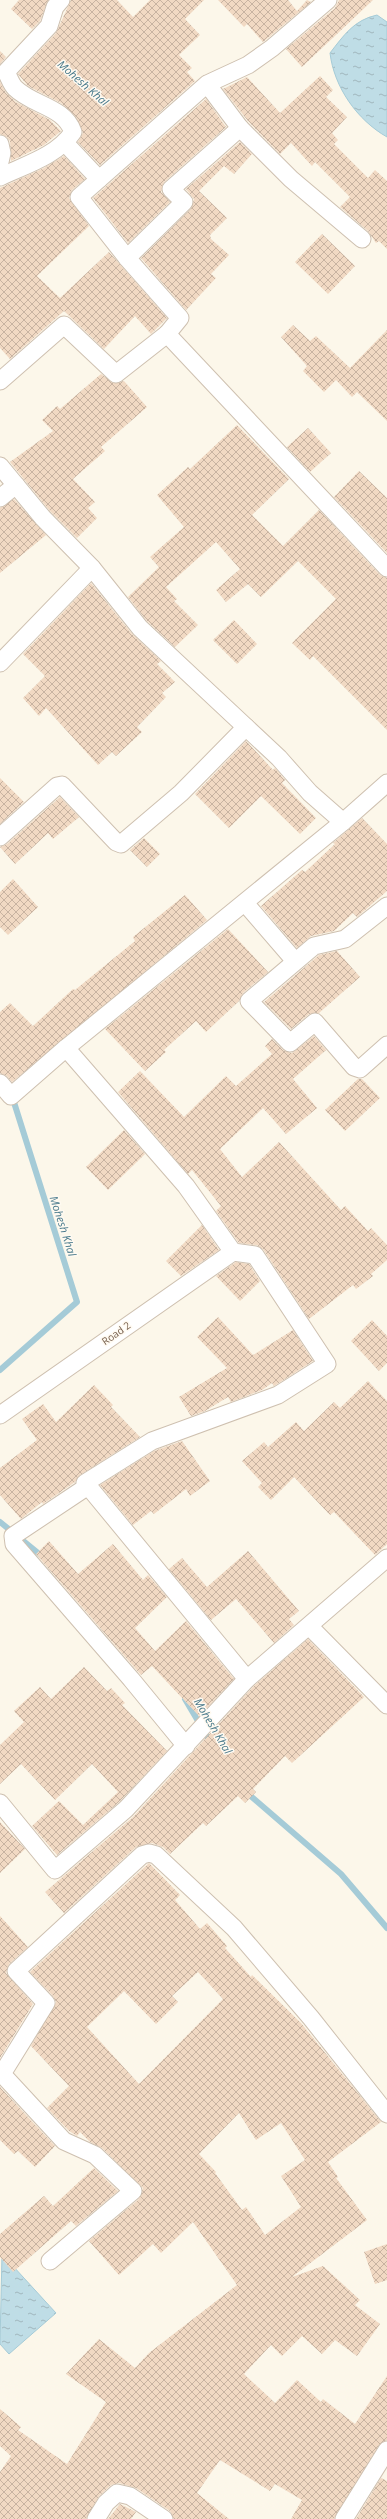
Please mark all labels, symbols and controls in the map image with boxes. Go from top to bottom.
water label: Mohesh Khal [55,56,112,109]
water label: Mohesh Khal [47,1194,80,1258]
street label: Road 2 [99,1318,133,1348]
water label: Mohesh Khal [191,1695,236,1757]

